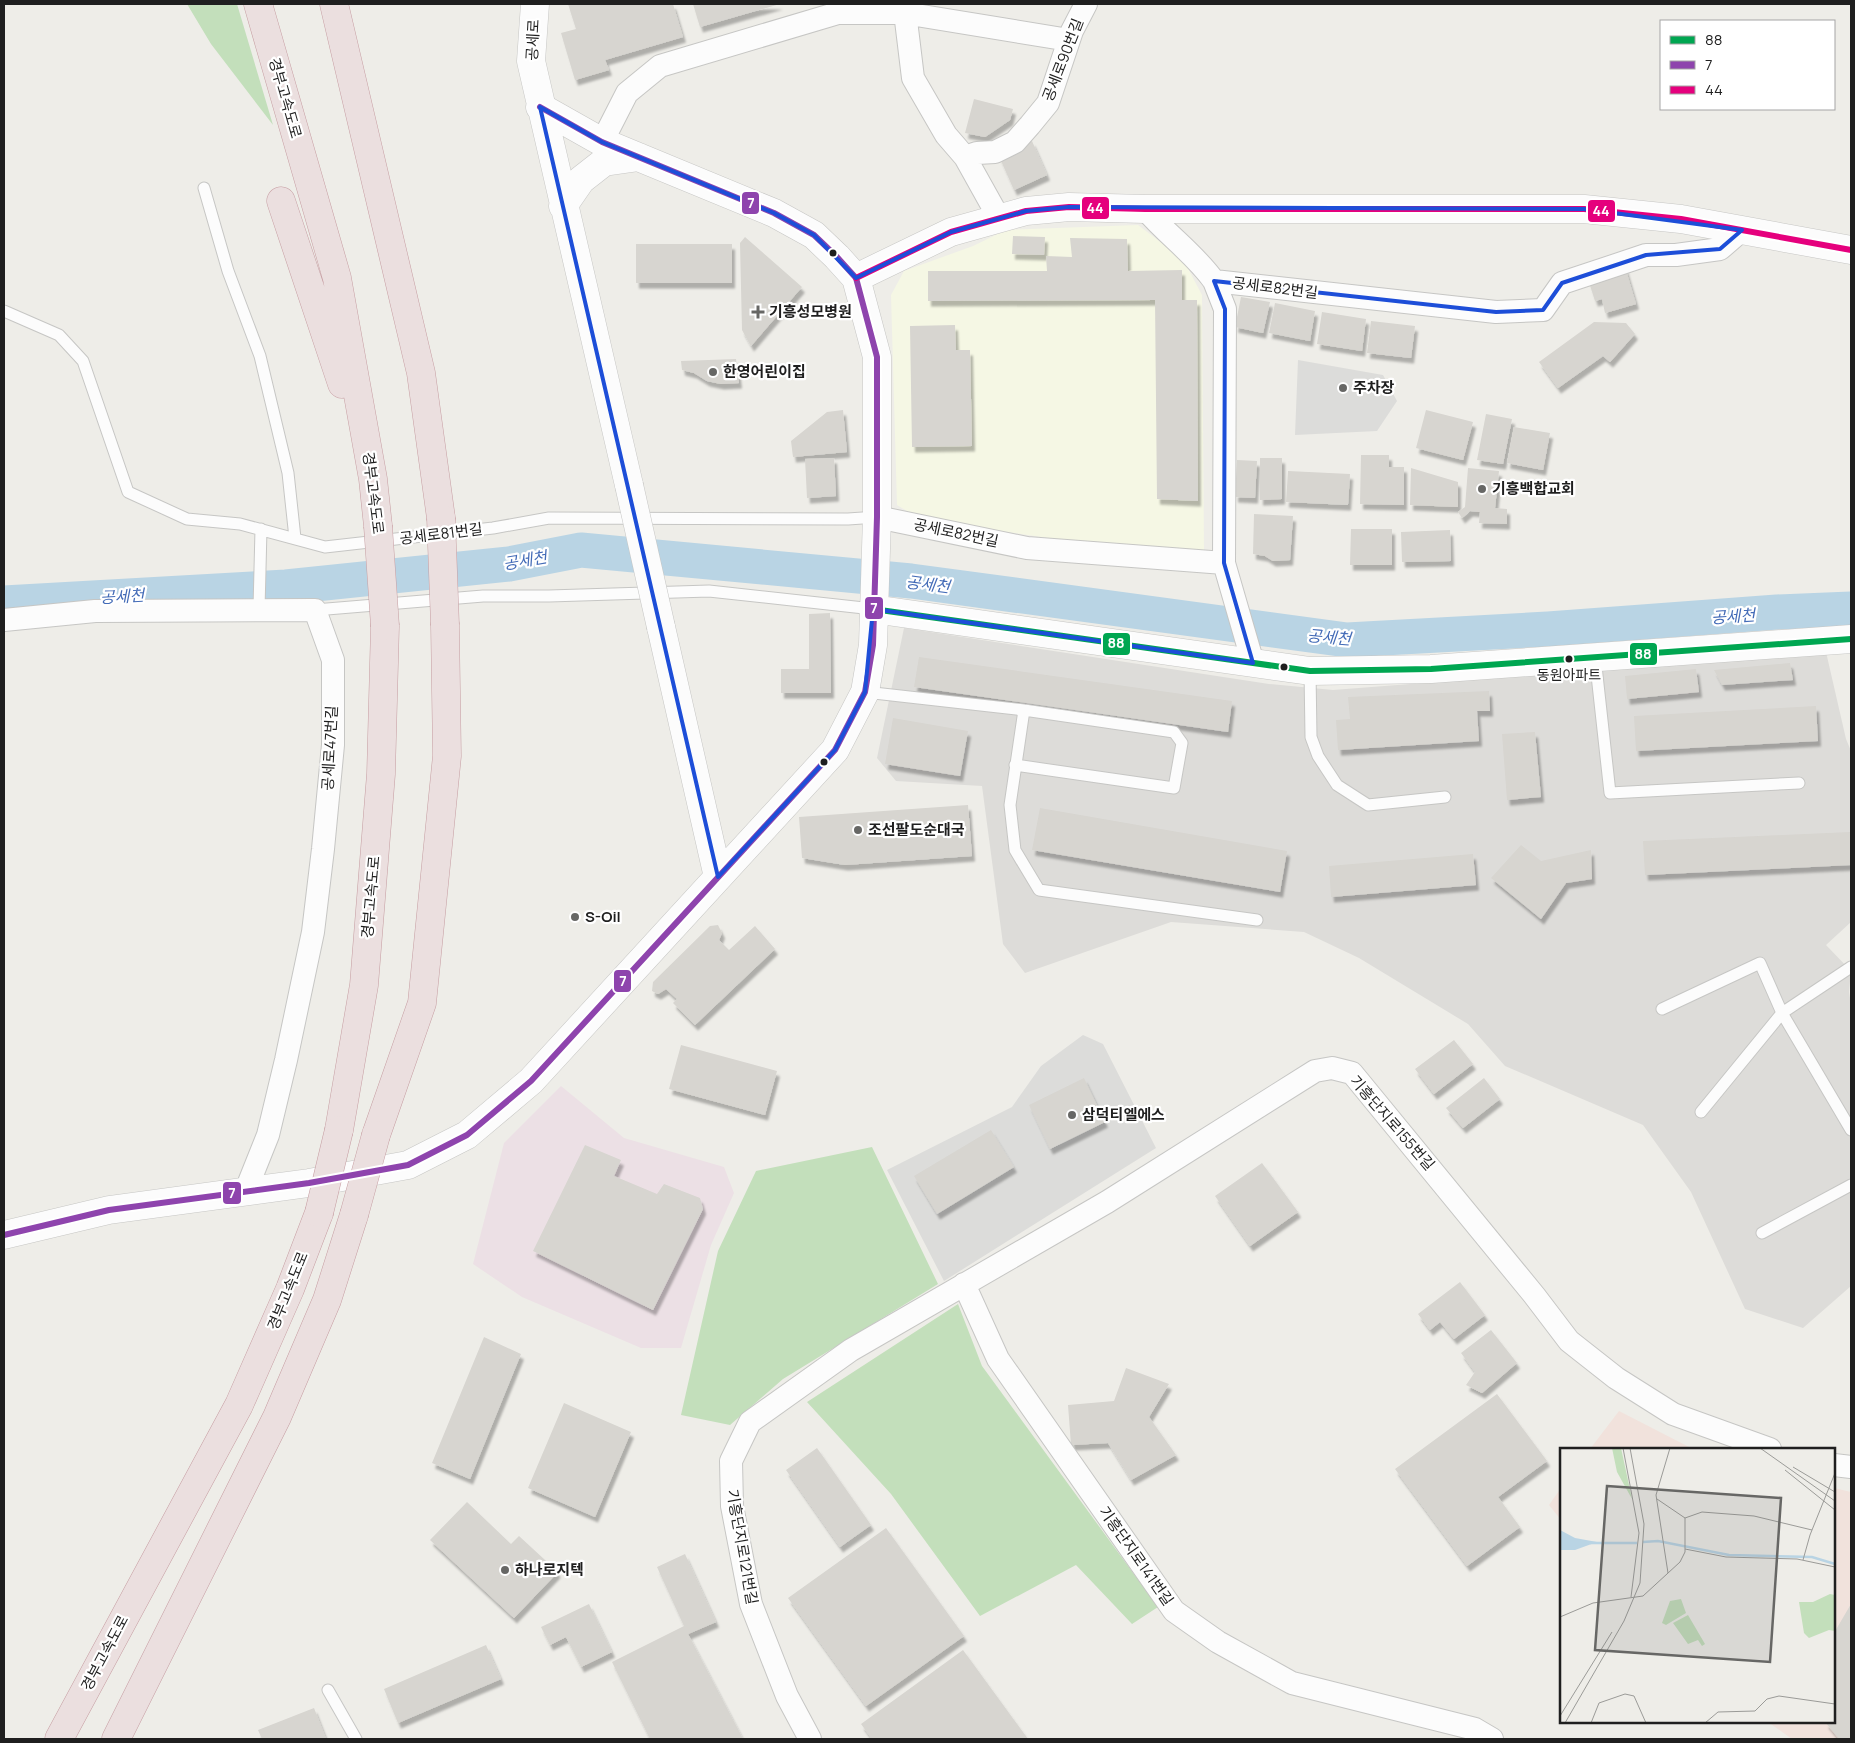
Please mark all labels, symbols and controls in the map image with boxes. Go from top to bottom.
street label: 공세로90번길 [1037,15,1088,104]
street label: 공세로 [521,19,544,61]
legend [1660,20,1835,110]
text: 88 [1705,29,1722,50]
text: 7 [1705,54,1713,75]
street label: 경부고속도로 [264,55,307,141]
text: 44 [1705,79,1723,100]
line badge: 7 [741,191,760,215]
text: 7 [747,193,755,212]
line badge: 44 [1081,196,1110,220]
text: 44 [1087,198,1103,217]
line badge: 44 [1587,199,1616,223]
text: 44 [1593,201,1609,220]
unlabelled marker [828,248,838,258]
street label: 공세로82번길 [1231,272,1319,303]
place label: 기흥성모병원 [769,301,852,322]
marker: 기흥성모병원 [751,305,765,319]
place label: 한영어린이집 [723,361,806,382]
marker: 한영어린이집 [707,366,719,378]
place label: 주차장 [1353,377,1395,398]
marker: 주차장 [1337,382,1349,394]
street label: 경부고속도로 [358,451,389,535]
place label: 기흥백합교회 [1492,478,1575,499]
marker: 기흥백합교회 [1476,483,1488,495]
street label: 공세로82번길 [912,513,1000,552]
street label: 공세로81번길 [398,518,484,549]
water label: 공세천 [501,545,551,575]
water label: 공세천 [905,570,954,598]
water label: 공세천 [99,584,147,608]
line badge: 7 [864,596,884,620]
text: 7 [870,598,878,617]
water label: 공세천 [1710,603,1758,629]
water label: 공세천 [1306,624,1354,650]
line badge: 88 [1102,632,1131,656]
text: 88 [1107,633,1125,652]
line badge: 88 [1629,642,1658,666]
text: 88 [1634,644,1652,663]
marker: 동원아파트 [1564,654,1574,664]
unlabelled marker [1279,662,1289,672]
place label: 동원아파트 [1537,665,1601,684]
street label: 공세로47번길 [317,705,342,791]
unlabelled marker [819,757,829,767]
place label: 조선팔도순대국 [868,819,965,840]
marker: 조선팔도순대국 [852,824,864,836]
street label: 경부고속도로 [356,855,385,939]
place label: S-Oil [585,906,621,927]
marker: S-Oil [569,911,581,923]
line badge: 7 [613,969,632,993]
text: 7 [619,971,627,990]
street label: 기흥단지로155번길 [1345,1071,1440,1175]
place label: 삼덕티엘에스 [1082,1104,1165,1125]
marker: 삼덕티엘에스 [1066,1109,1078,1121]
line badge: 7 [222,1181,242,1205]
text: 7 [228,1183,236,1202]
street label: 경부고속도로 [262,1248,313,1333]
inset map [1560,1448,1835,1723]
street label: 기흥단지로121번길 [722,1488,763,1606]
street label: 기흥단지로141번길 [1094,1502,1179,1610]
place label: 하나로지텍 [515,1559,584,1580]
marker: 하나로지텍 [499,1564,511,1576]
street label: 경부고속도로 [76,1611,133,1694]

